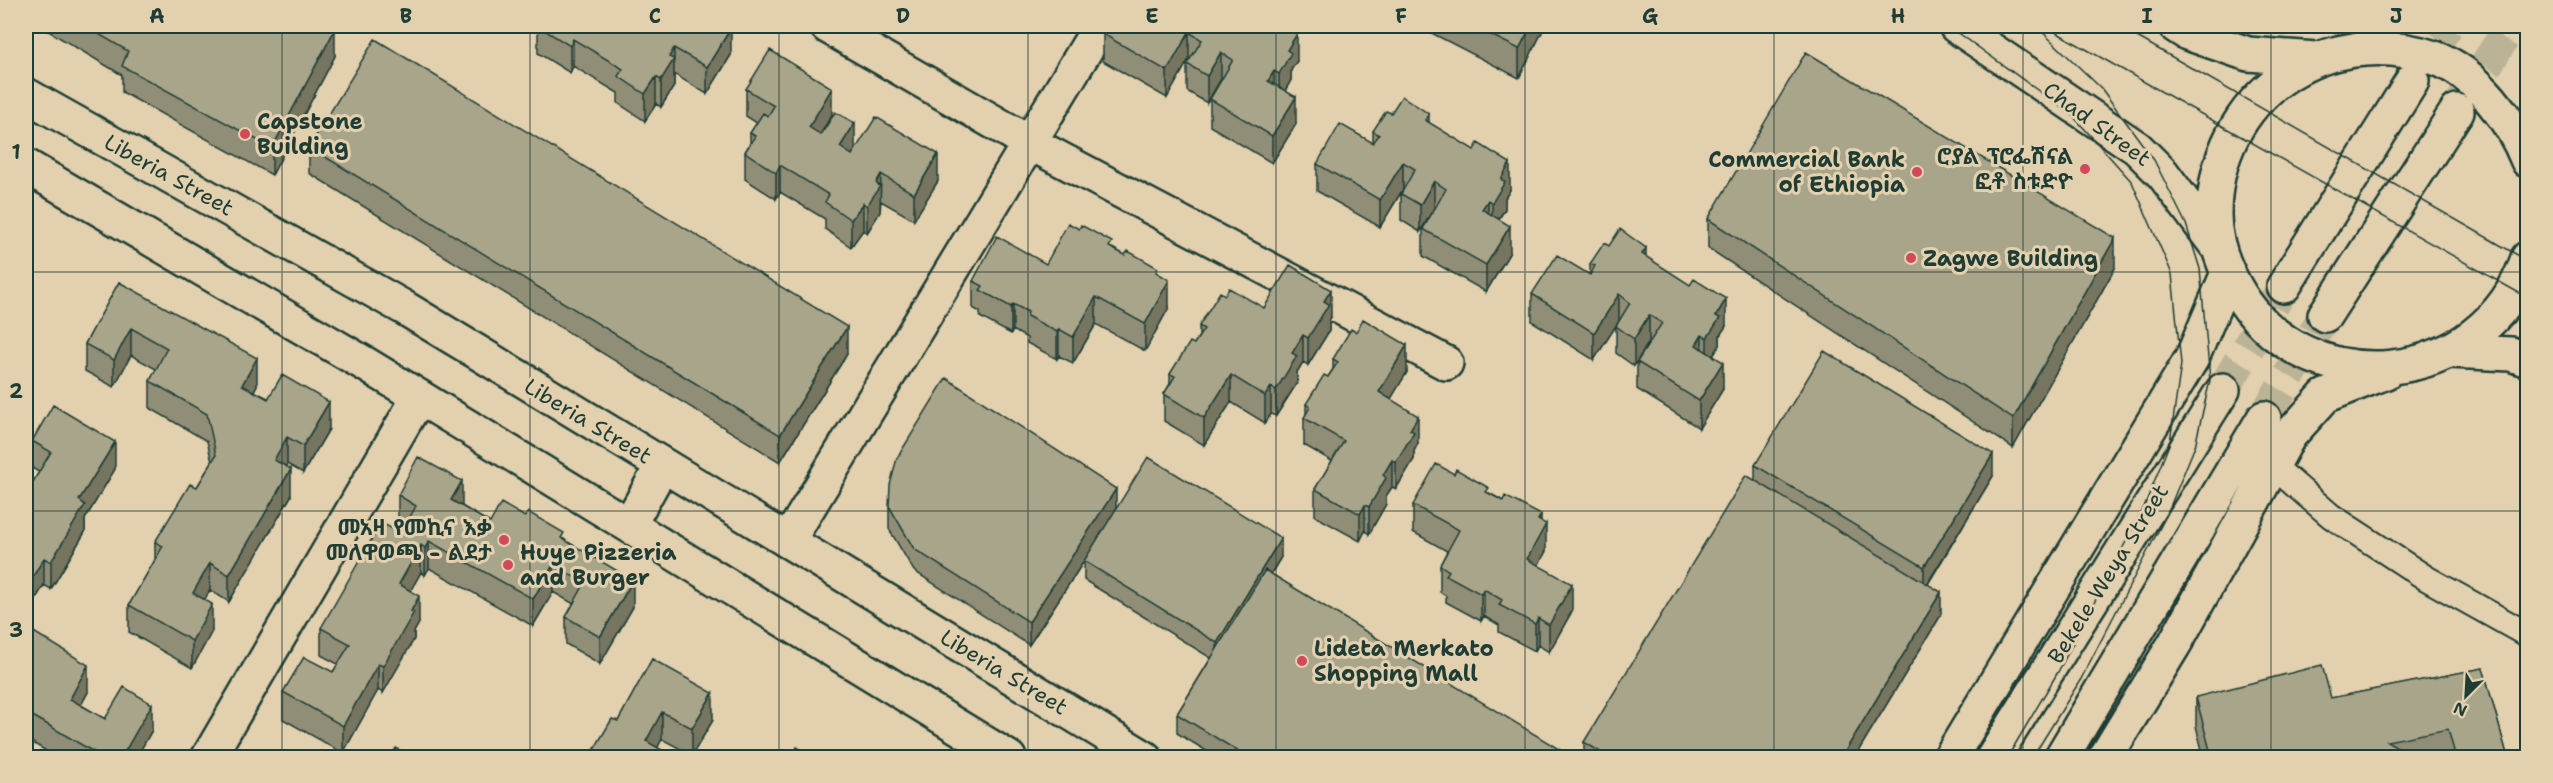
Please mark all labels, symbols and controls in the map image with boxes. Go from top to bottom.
text: A [149,3,165,29]
text: B [400,3,412,29]
text: C [649,3,661,29]
text: D [896,3,910,29]
text: E [1145,3,1159,29]
text: F [1395,3,1407,29]
text: G [1642,3,1658,29]
text: H [1891,3,1905,29]
text: I [2141,3,2153,29]
text: J [2390,3,2403,29]
street label: Chad Street [2037,75,2157,173]
place label: Capstone Building [257,107,363,161]
street label: Liberia Street [99,127,239,223]
marker: Capstone Building [238,127,252,141]
text: 1 [11,139,21,165]
place label: ሮያል ፕሮፌሽናል ፎቶ ስቱድዮ [1937,142,2074,196]
place label: Commercial Bank of Ethiopia [1708,145,1905,199]
marker: ሮያል ፕሮፌሽናል ፎቶ ስቱድዮ [2078,162,2092,176]
marker: Commercial Bank of Ethiopia [1910,165,1924,179]
place label: Zagwe Building [1923,244,2098,273]
marker: Zagwe Building [1904,251,1918,265]
street label: Liberia Street [519,372,657,470]
text: 2 [9,378,23,404]
street label: Bekele Weya Street [2041,479,2175,669]
place label: መአዛ የመኪና እቃ መለዋወጫ - ልደታ [325,513,492,567]
marker: መአዛ የመኪና እቃ መለዋወጫ - ልደታ [497,533,511,547]
place label: Huye Pizzeria and Burger [520,538,677,592]
marker: Huye Pizzeria and Burger [501,558,515,572]
text: 3 [9,617,23,643]
street label: Liberia Street [935,623,1073,721]
place label: Lideta Merkato Shopping Mall [1314,634,1494,688]
marker: Lideta Merkato Shopping Mall [1295,654,1309,668]
north arrow [2436,666,2496,726]
text: N [2450,697,2470,721]

